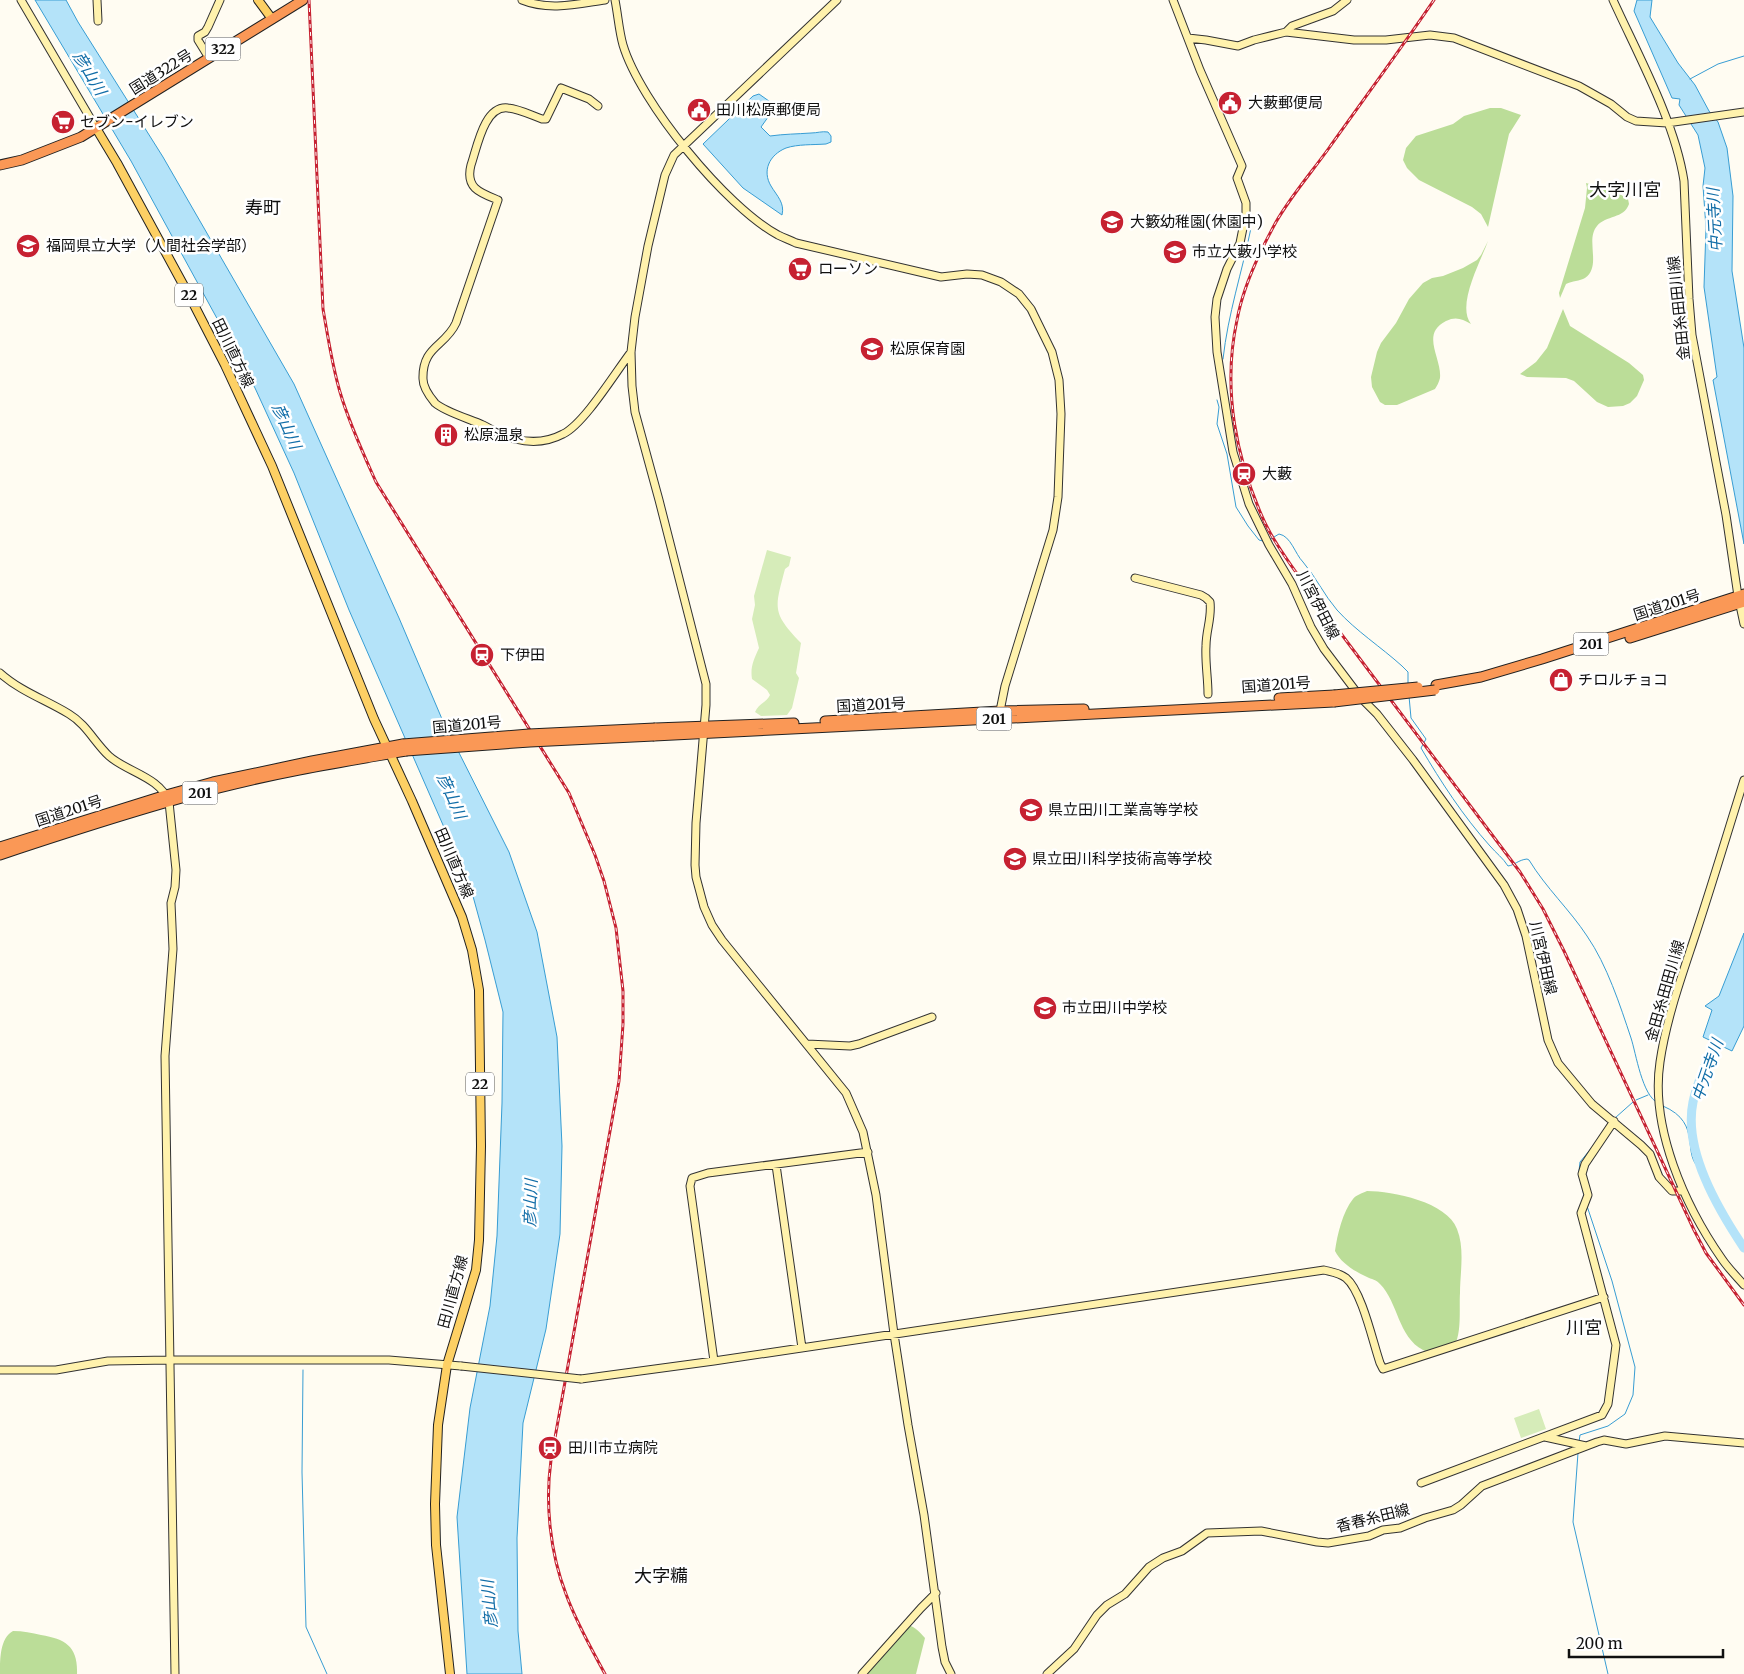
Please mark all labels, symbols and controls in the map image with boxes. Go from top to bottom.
road number: 322 [206,38,240,61]
street label: 国道322号 [126,45,196,98]
water label: 彦山川 [69,47,112,100]
public building icon: 大藪郵便局 [1217,90,1243,116]
place label: 大藪郵便局 [1248,93,1323,112]
public building icon: 田川松原郵便局 [686,97,712,123]
place label: 田川松原郵便局 [716,100,821,119]
supermarket icon: セブン-イレブン [50,109,76,135]
place label: セブン-イレブン [80,112,194,131]
district label: 大字川宮 [1589,178,1661,201]
water label: 中元寺川 [1702,186,1726,252]
district label: 寿町 [245,196,281,219]
school or university icon: 大籔幼稚園(休園中) [1099,209,1125,235]
place label: 大籔幼稚園(休園中) [1130,212,1263,231]
school or university icon: 福岡県立大学（人間社会学部） [15,233,41,259]
place label: 福岡県立大学（人間社会学部） [46,236,256,255]
school or university icon: 市立大藪小学校 [1162,239,1188,265]
place label: 市立大藪小学校 [1192,242,1297,261]
street label: 金田糸田田川線 [1664,255,1693,361]
supermarket icon: ローソン [787,256,813,282]
place label: ローソン [818,259,878,278]
road number: 22 [175,284,203,306]
street label: 田川直方線 [208,315,258,391]
school or university icon: 松原保育園 [859,336,885,362]
place label: 松原保育園 [890,339,965,358]
water label: 彦山川 [268,400,307,454]
building icon: 松原温泉 [433,422,459,448]
place label: 松原温泉 [464,425,524,444]
station icon: 大藪 [1231,461,1257,487]
place label: 大藪 [1262,464,1292,483]
street label: 川宮伊田線 [1293,567,1344,643]
street label: 国道201号 [1631,585,1703,624]
road number: 201 [1574,633,1608,656]
station icon: 下伊田 [469,642,495,668]
place label: 下伊田 [500,645,545,664]
shop icon: チロルチョコ [1548,667,1574,693]
place label: チロルチョコ [1578,670,1668,689]
street label: 国道201号 [1241,673,1311,696]
street label: 国道201号 [836,693,906,716]
road number: 201 [976,708,1012,731]
street label: 国道201号 [432,712,502,737]
water label: 彦山川 [433,770,472,824]
road number: 201 [182,781,218,804]
street label: 国道201号 [33,791,105,830]
school or university icon: 県立田川工業高等学校 [1018,797,1044,823]
place label: 県立田川工業高等学校 [1048,800,1198,819]
street label: 田川直方線 [431,825,478,901]
school or university icon: 県立田川科学技術高等学校 [1002,846,1028,872]
place label: 県立田川科学技術高等学校 [1032,849,1212,868]
street label: 川宮伊田線 [1526,919,1561,997]
street label: 金田糸田田川線 [1641,938,1688,1044]
school or university icon: 市立田川中学校 [1032,995,1058,1021]
place label: 市立田川中学校 [1062,998,1167,1017]
water label: 中元寺川 [1687,1035,1728,1104]
road number: 22 [466,1072,494,1096]
water label: 彦山川 [519,1177,541,1227]
street label: 田川直方線 [434,1253,471,1331]
district label: 川宮 [1566,1316,1602,1339]
station icon: 田川市立病院 [537,1435,563,1461]
place label: 田川市立病院 [568,1438,658,1457]
street label: 香春糸田線 [1334,1499,1412,1536]
district label: 大字糒 [634,1564,688,1587]
water label: 彦山川 [477,1577,501,1629]
scale bar [1569,1626,1723,1658]
text: 200 m [1576,1634,1623,1653]

